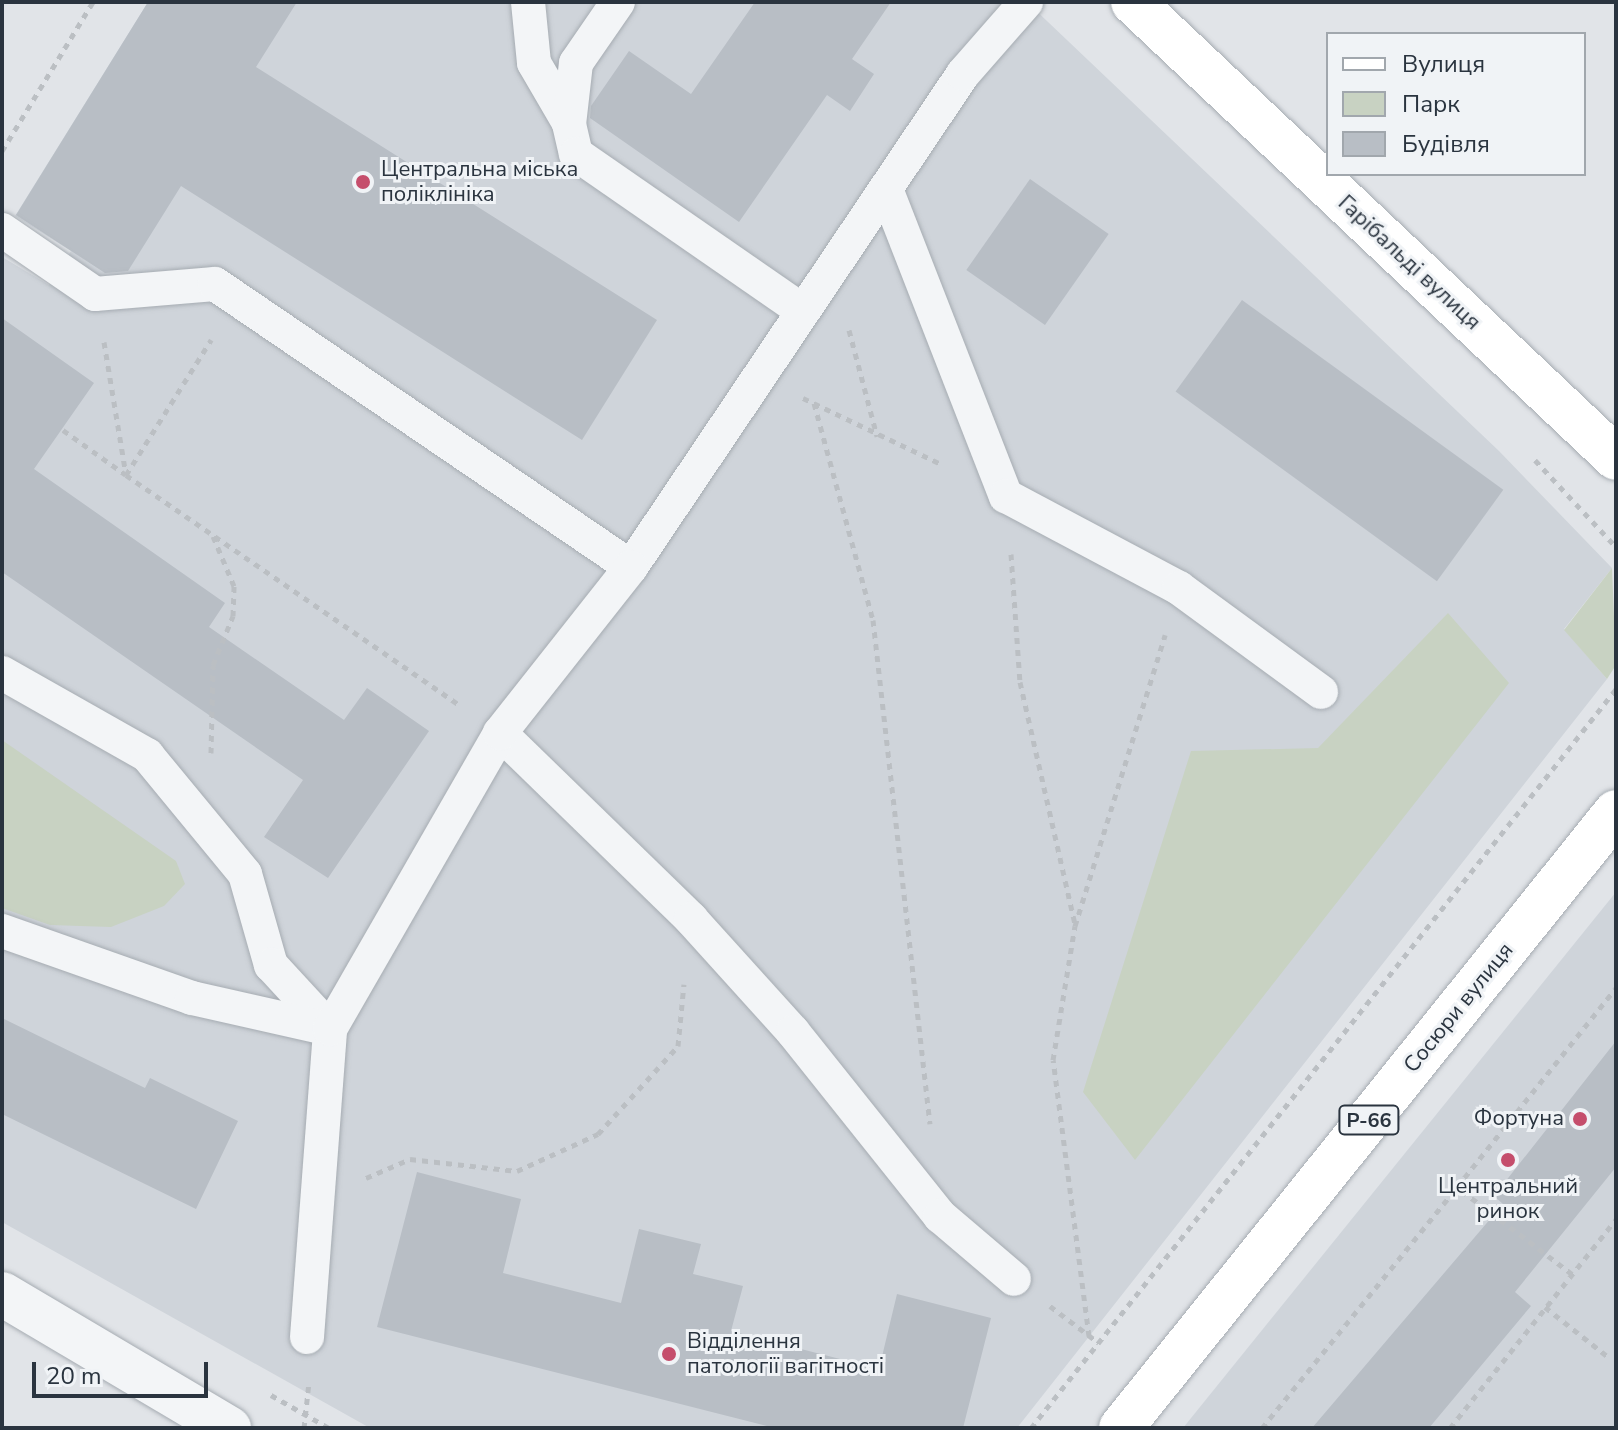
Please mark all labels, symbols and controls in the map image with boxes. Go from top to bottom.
legend [1326,32,1586,176]
text: Вулиця [1402,48,1485,80]
text: Парк [1402,88,1460,120]
text: Будівля [1402,128,1490,160]
place label: Центральна міська полiклiнiка [381,156,578,208]
marker: Центральна міська полiклiнiка [352,171,374,193]
street label: Гарібальді вулиця [1332,190,1486,336]
street label: Сосюри вулиця [1399,938,1519,1078]
road number: Р-66 [1337,1104,1401,1136]
place label: Фортуна [1474,1106,1564,1132]
marker: Фортуна [1571,1110,1589,1128]
marker: Центральний ринок [1499,1151,1517,1169]
place label: Центральний ринок [1438,1173,1578,1224]
place label: Відділення патології вагітності [687,1328,884,1380]
marker: Відділення патології вагітності [658,1343,680,1365]
scale bar [36,1346,212,1396]
text: 20 m [46,1360,102,1392]

